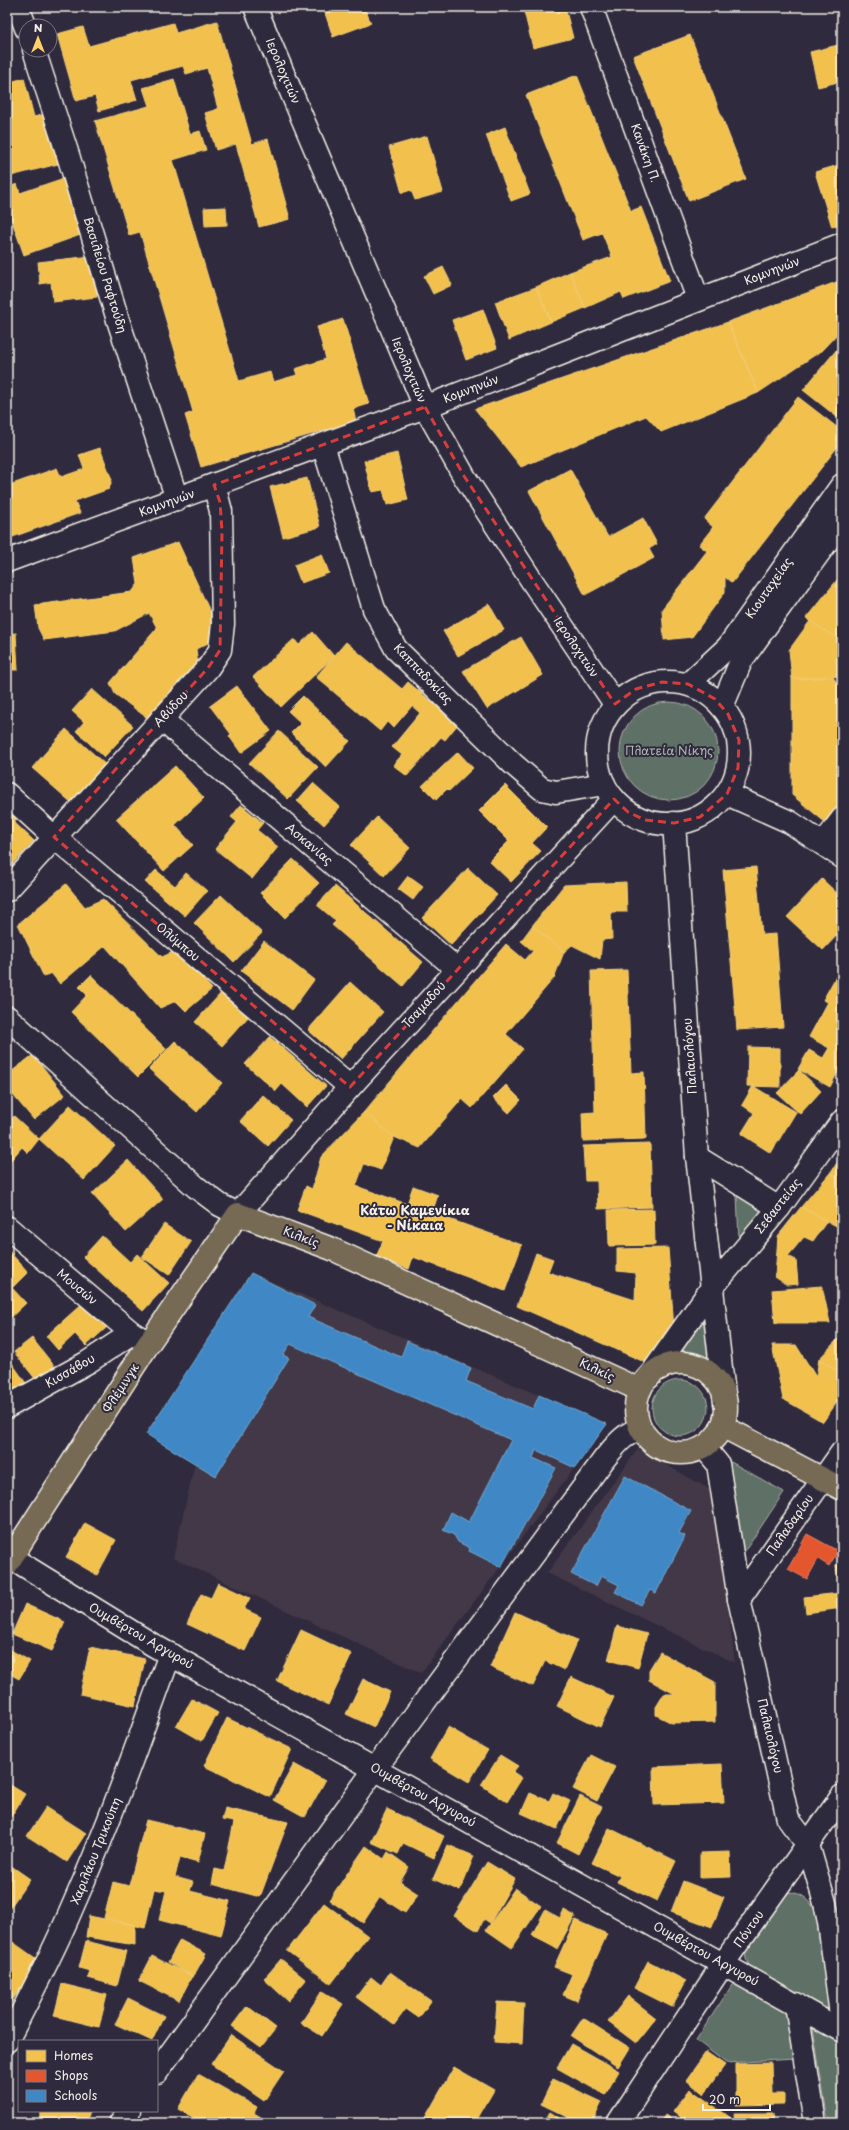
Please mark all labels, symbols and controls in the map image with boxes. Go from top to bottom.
north arrow [18,18,58,58]
text: N [34,19,43,36]
street label: Ιερολοχιτών [262,35,306,106]
street label: Κανάκη Π. [627,121,665,185]
street label: Βασιλείου Ραφτούδη [80,214,132,335]
street label: Κομνηνών [741,251,802,289]
street label: Ιερολοχιτών [388,334,432,405]
street label: Κομνηνών [440,369,501,407]
street label: Κομνηνών [136,484,197,520]
street label: Κιουταχείας [740,553,796,622]
street label: Ιερολοχιτών [550,612,604,681]
street label: Καππαδοκίας [390,639,457,708]
street label: Αβύδου [149,686,192,730]
park label: Πλατεία Νίκης [625,741,713,759]
street label: Ασκανίας [282,818,337,869]
street label: Ολύμπου [153,917,205,965]
street label: Τσαμαδού [397,977,449,1032]
street label: Παλαιολόγου [677,1017,701,1095]
street label: Σεβαστείας [750,1174,805,1237]
district label: Κάτω Καμενίκια - Νίκαια [360,1200,470,1234]
street label: Κιλκίς [281,1221,322,1251]
street label: Μουσών [53,1264,102,1309]
street label: Κισσάβου [41,1349,98,1392]
street label: Κιλκίς [577,1353,618,1385]
street label: Φλέμινγκ [97,1359,143,1416]
street label: Παλαδαρίου [761,1490,817,1559]
street label: Ουμβέρτου Αργυρού [86,1598,197,1673]
street label: Παλαιολόγου [754,1697,788,1775]
street label: Ουμβέρτου Αργυρού [367,1758,480,1831]
street label: Χαριλάου Τρικούπη [65,1794,125,1907]
street label: Πόντου [729,1906,768,1951]
street label: Ουμβέρτου Αργυρού [650,1917,763,1990]
legend [18,2040,158,2112]
text: Homes [54,2046,93,2064]
text: Shops [54,2066,89,2084]
text: Schools [54,2086,98,2104]
scale bar [703,2086,770,2112]
text: 20 m [709,2090,740,2108]

